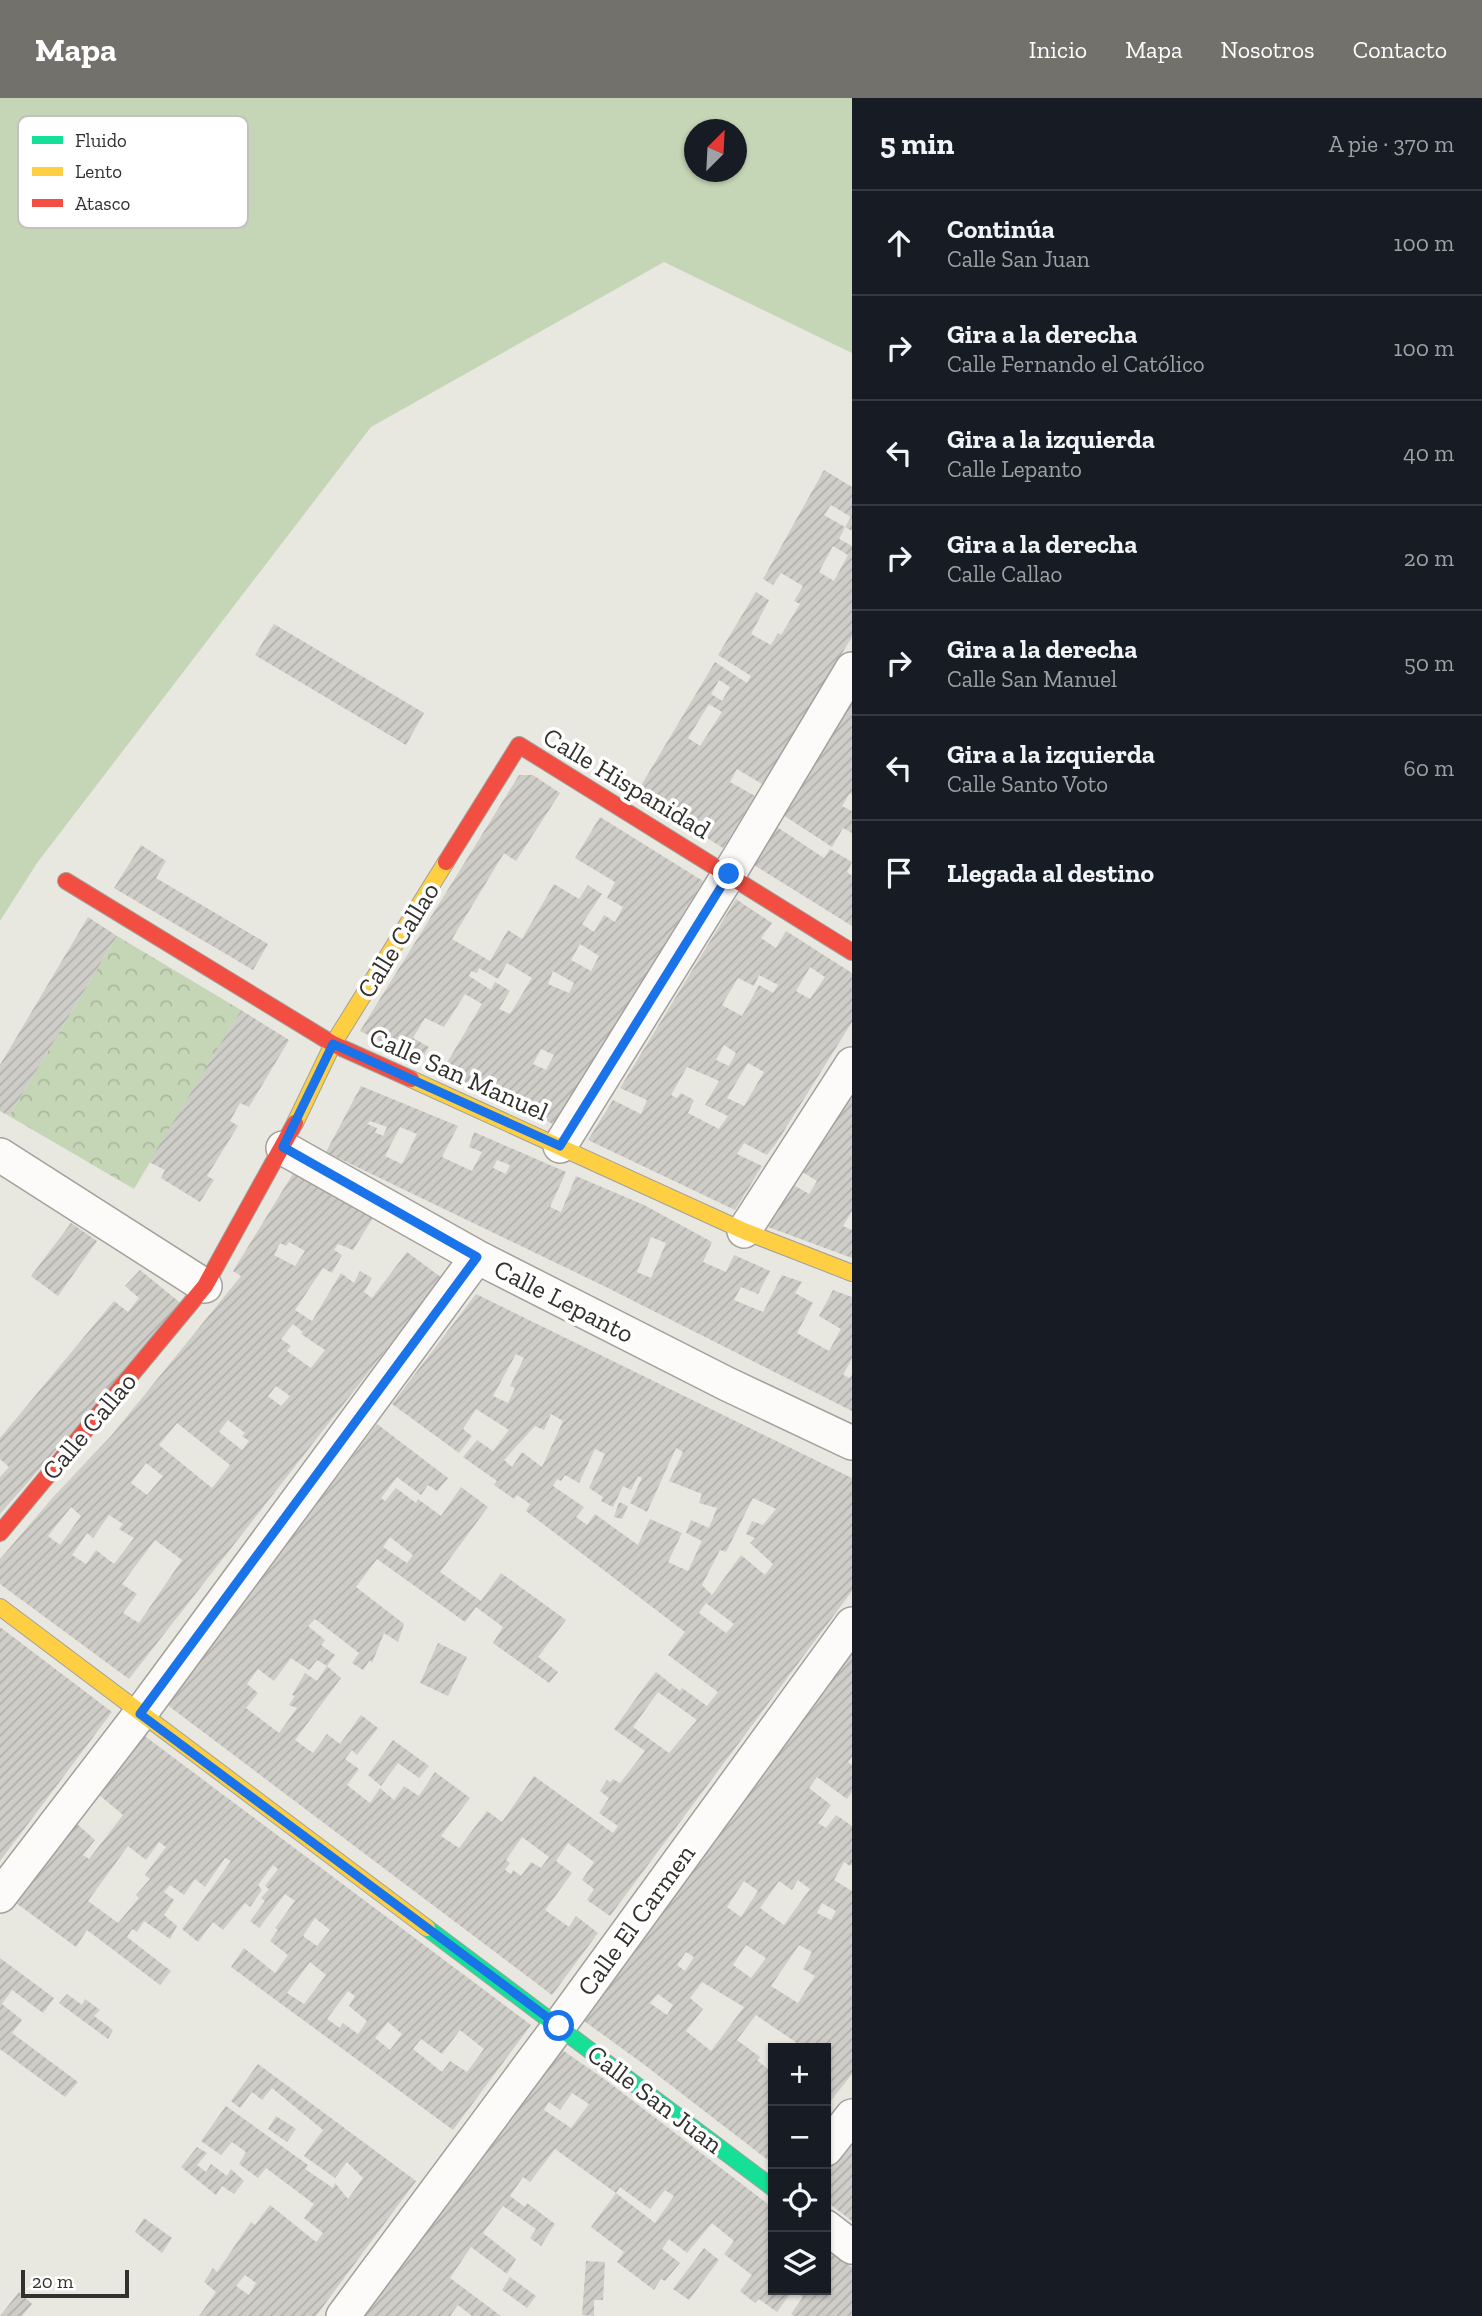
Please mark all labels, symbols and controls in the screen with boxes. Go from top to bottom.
text: Mapa [35,30,117,69]
text: Inicio [1029,35,1087,64]
text: Mapa [1125,35,1182,64]
text: Nosotros [1220,35,1315,64]
text: Contacto [1353,35,1447,64]
legend [18,116,248,228]
north arrow [684,119,747,182]
text: 5 min [880,126,954,162]
text: Fluido [75,129,127,152]
text: A pie · 370 m [1329,130,1454,158]
text: Lento [75,160,122,183]
text: Atasco [75,192,130,215]
text: Continúa [947,213,1055,245]
icon: ahead [880,224,918,262]
text: 100 m [1394,229,1454,257]
text: Calle San Juan [947,245,1090,273]
text: Gira a la derecha [947,318,1137,350]
icon: right [880,329,918,367]
text: 100 m [1394,334,1454,362]
text: Calle Fernando el Católico [947,350,1205,378]
text: Gira a la izquierda [947,423,1155,455]
icon: left [880,434,918,472]
text: 40 m [1403,439,1454,467]
text: Calle Lepanto [947,455,1082,483]
text: Gira a la derecha [947,528,1137,560]
icon: right [880,539,918,577]
text: 20 m [1404,544,1454,572]
text: Calle Callao [947,560,1062,588]
text: Gira a la derecha [947,633,1137,665]
icon: right [880,644,918,682]
text: 50 m [1404,649,1454,677]
text: Calle San Manuel [947,665,1117,693]
street label: Calle Hispanidad [537,720,717,846]
text: Gira a la izquierda [947,738,1155,770]
icon: left [880,749,918,787]
text: 60 m [1403,754,1454,782]
text: Calle Santo Voto [947,770,1108,798]
icon: arrive [880,854,918,892]
text: Llegada al destino [947,857,1154,889]
route end [713,858,744,889]
street label: Calle Callao [350,876,446,1004]
street label: Calle San Manuel [365,1020,553,1128]
street label: Calle Lepanto [489,1252,639,1350]
street label: Calle Callao [35,1366,143,1486]
street label: Calle El Carmen [570,1838,702,2002]
route start [543,2010,574,2041]
street label: Calle San Juan [581,2038,729,2160]
map controls [768,2043,831,2295]
button: + [768,2043,831,2106]
button: − [768,2106,831,2169]
button: locate [768,2169,831,2232]
button: layers [768,2232,831,2295]
scale bar [21,2267,130,2299]
text: 20 m [32,2270,73,2293]

